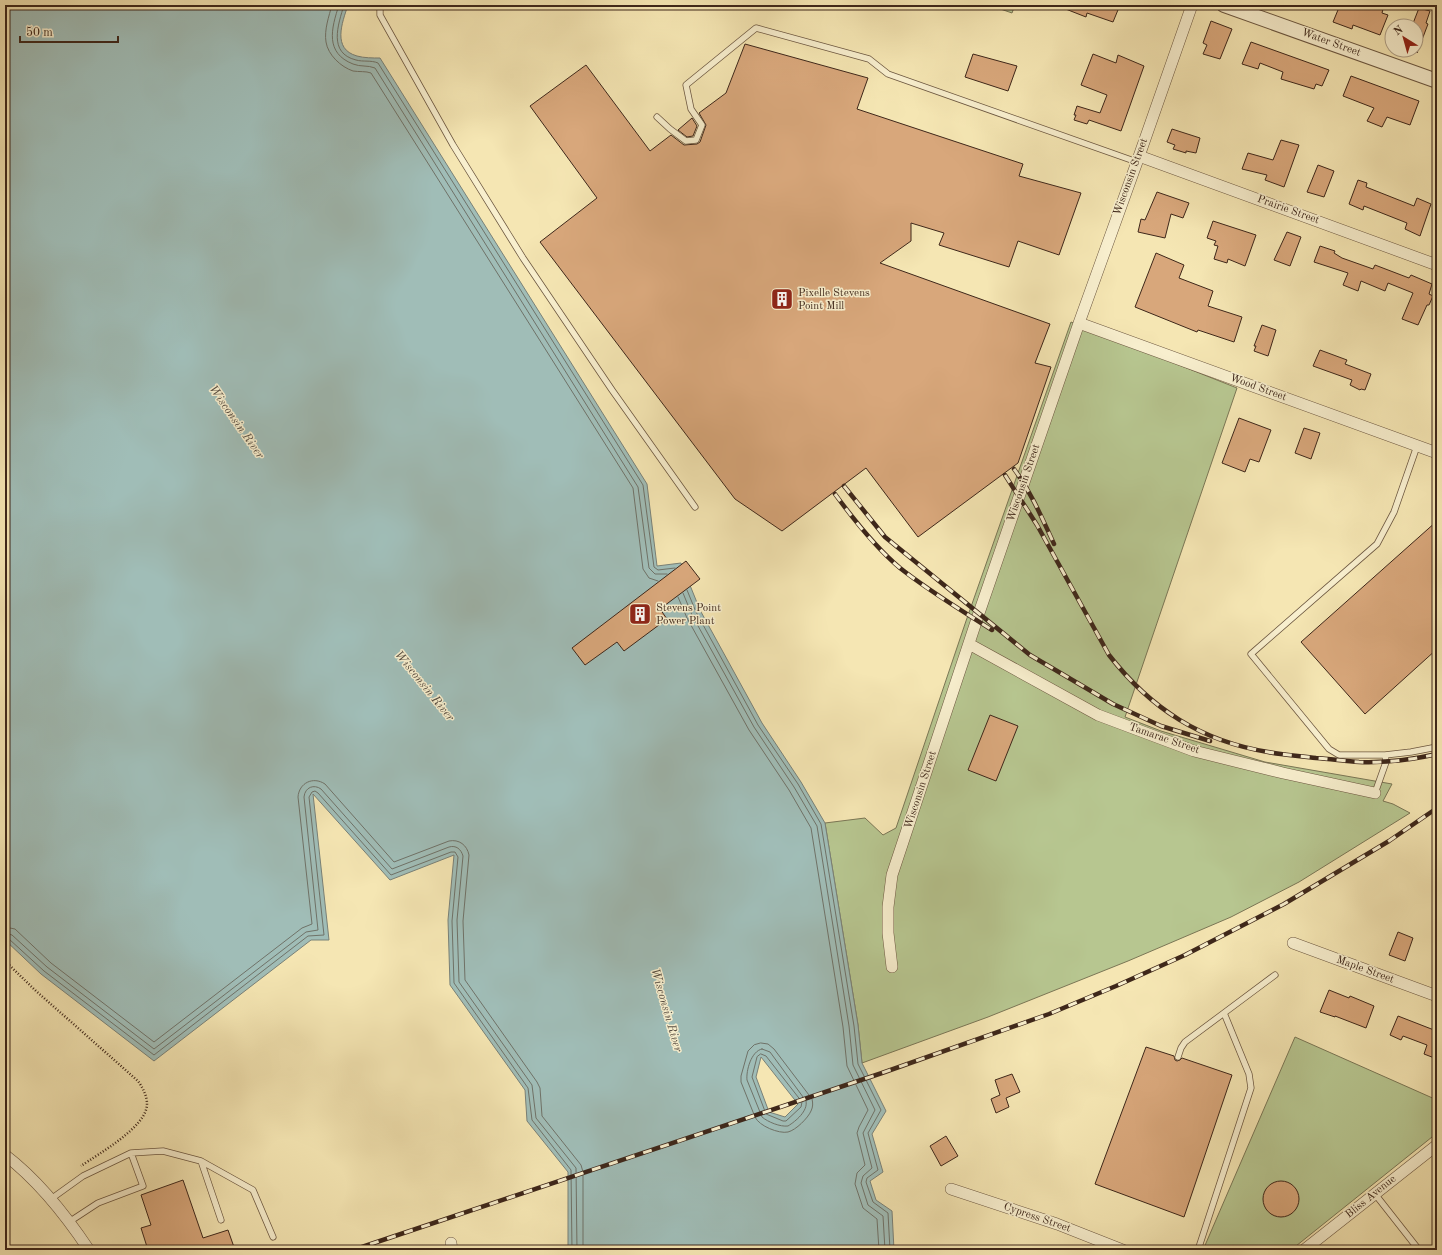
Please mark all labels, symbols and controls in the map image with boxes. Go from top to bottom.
scale bar [20,18,118,44]
north arrow [1384,18,1424,58]
text: N [1392,24,1406,38]
text: 50 m [26,26,53,39]
street label: Water Street [1300,27,1362,59]
street label: Wisconsin Street [1112,137,1150,217]
street label: Prairie Street [1255,194,1321,226]
building icon: Pixelle Stevens Point Mill [769,286,795,312]
place label: Pixelle Stevens Point Mill [798,288,870,312]
street label: Wood Street [1228,373,1288,403]
water label: Wisconsin River [206,383,266,462]
street label: Wisconsin Street [1006,443,1042,523]
building icon: Stevens Point Power Plant [627,601,653,627]
place label: Stevens Point Power Plant [656,603,721,627]
water label: Wisconsin River [392,649,456,724]
street label: Tamarac Street [1127,722,1201,756]
street label: Wisconsin Street [903,750,939,830]
street label: Maple Street [1335,954,1395,986]
water label: Wisconsin River [648,967,684,1054]
street label: Bliss Avenue [1344,1174,1398,1220]
street label: Cypress Street [1002,1201,1072,1235]

